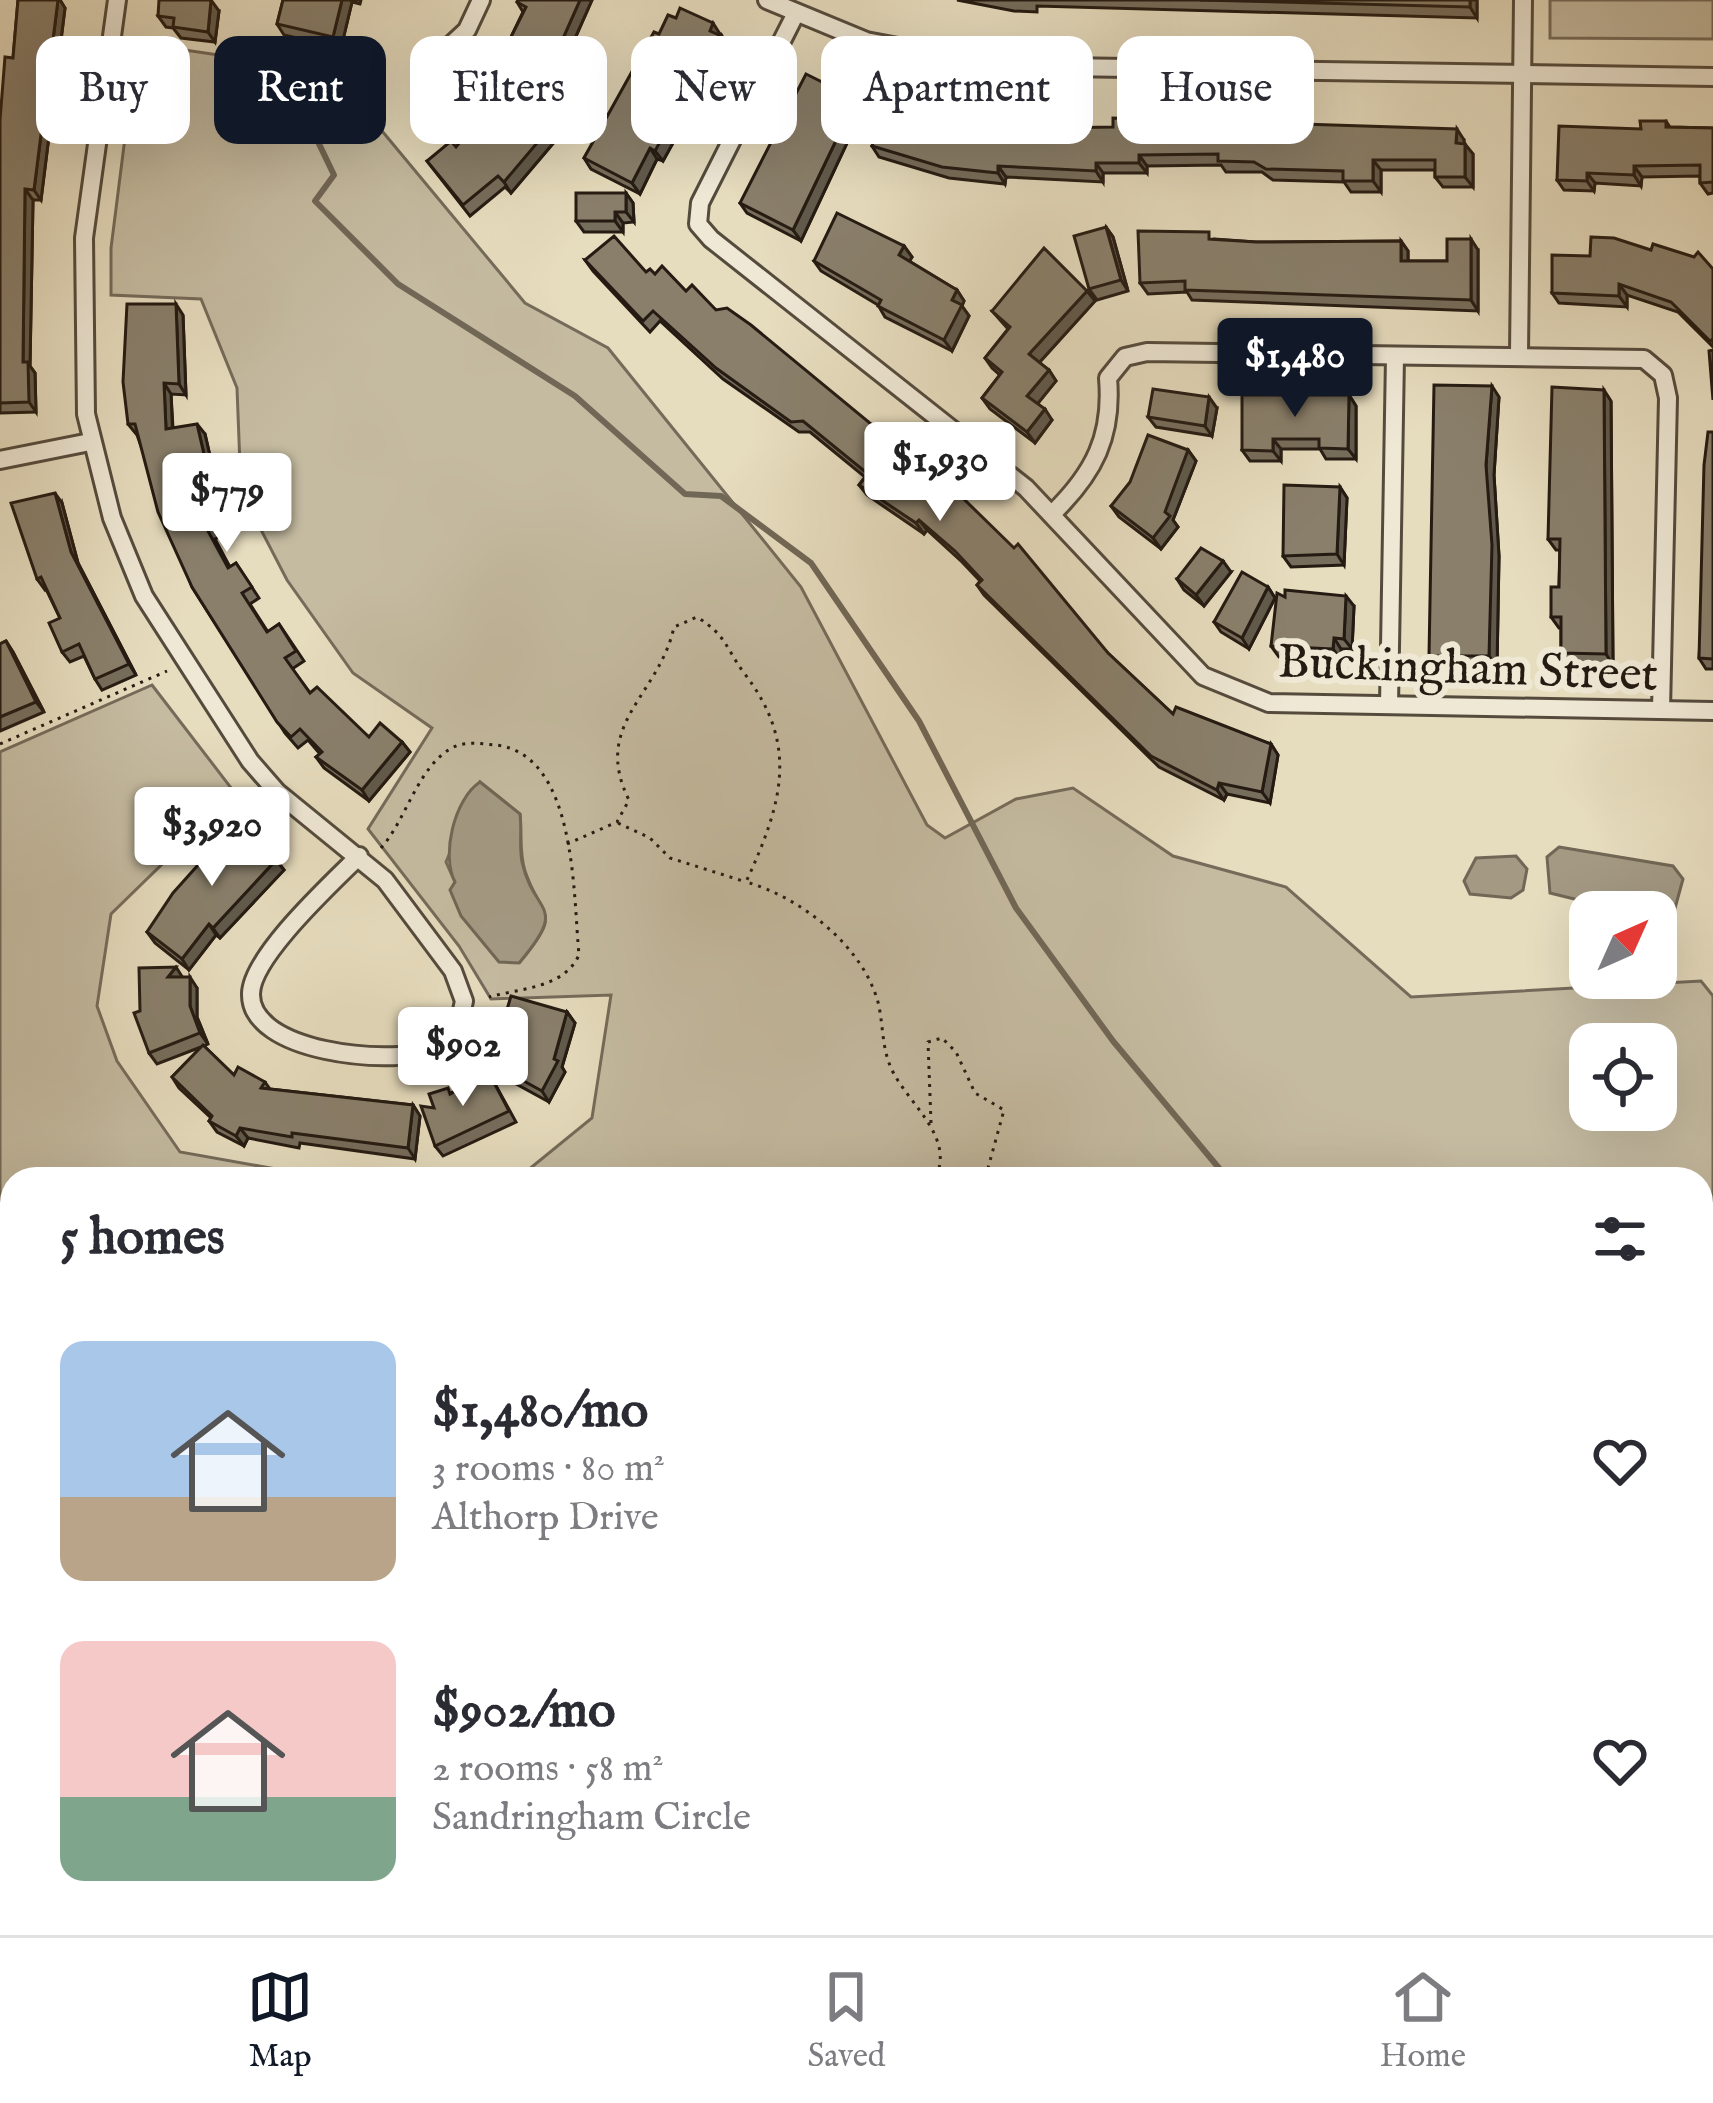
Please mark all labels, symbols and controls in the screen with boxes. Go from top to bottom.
chip: Buy [36,36,190,144]
chip: Rent [214,36,386,144]
chip: Filters [410,36,607,144]
chip: New [631,36,797,144]
chip: Apartment [821,36,1093,144]
chip: House [1117,36,1314,144]
pin: $1,480 [1197,318,1393,420]
text: $1,480 [1244,332,1346,381]
pin: $1,930 [842,422,1038,524]
text: $1,930 [891,436,989,485]
pin: $779 [156,453,298,555]
text: $779 [189,467,265,516]
street label: Buckingham Street [1277,633,1659,707]
pin: $3,920 [114,787,310,889]
text: $3,920 [161,801,263,850]
north arrow [1569,891,1677,999]
map controls [1569,891,1677,1131]
pin: $902 [392,1007,534,1109]
text: $902 [425,1021,501,1070]
button: locate [1569,1023,1677,1131]
icon: filters [1587,1206,1653,1272]
text: 5 homes [60,1207,225,1272]
text: $1,480/mo [432,1380,648,1445]
icon: home [156,1389,300,1533]
icon: heart [1587,1428,1653,1494]
text: 3 rooms · 80 m² [432,1445,665,1494]
text: Althorp Drive [432,1494,659,1543]
text: $902/mo [432,1680,616,1745]
icon: home [156,1689,300,1833]
icon: heart [1587,1728,1653,1794]
text: 2 rooms · 58 m² [432,1745,664,1794]
text: Sandringham Circle [432,1794,751,1843]
tab: Map [247,1964,313,2078]
tab: Saved [807,1964,885,2078]
tab: Home [1380,1964,1466,2078]

